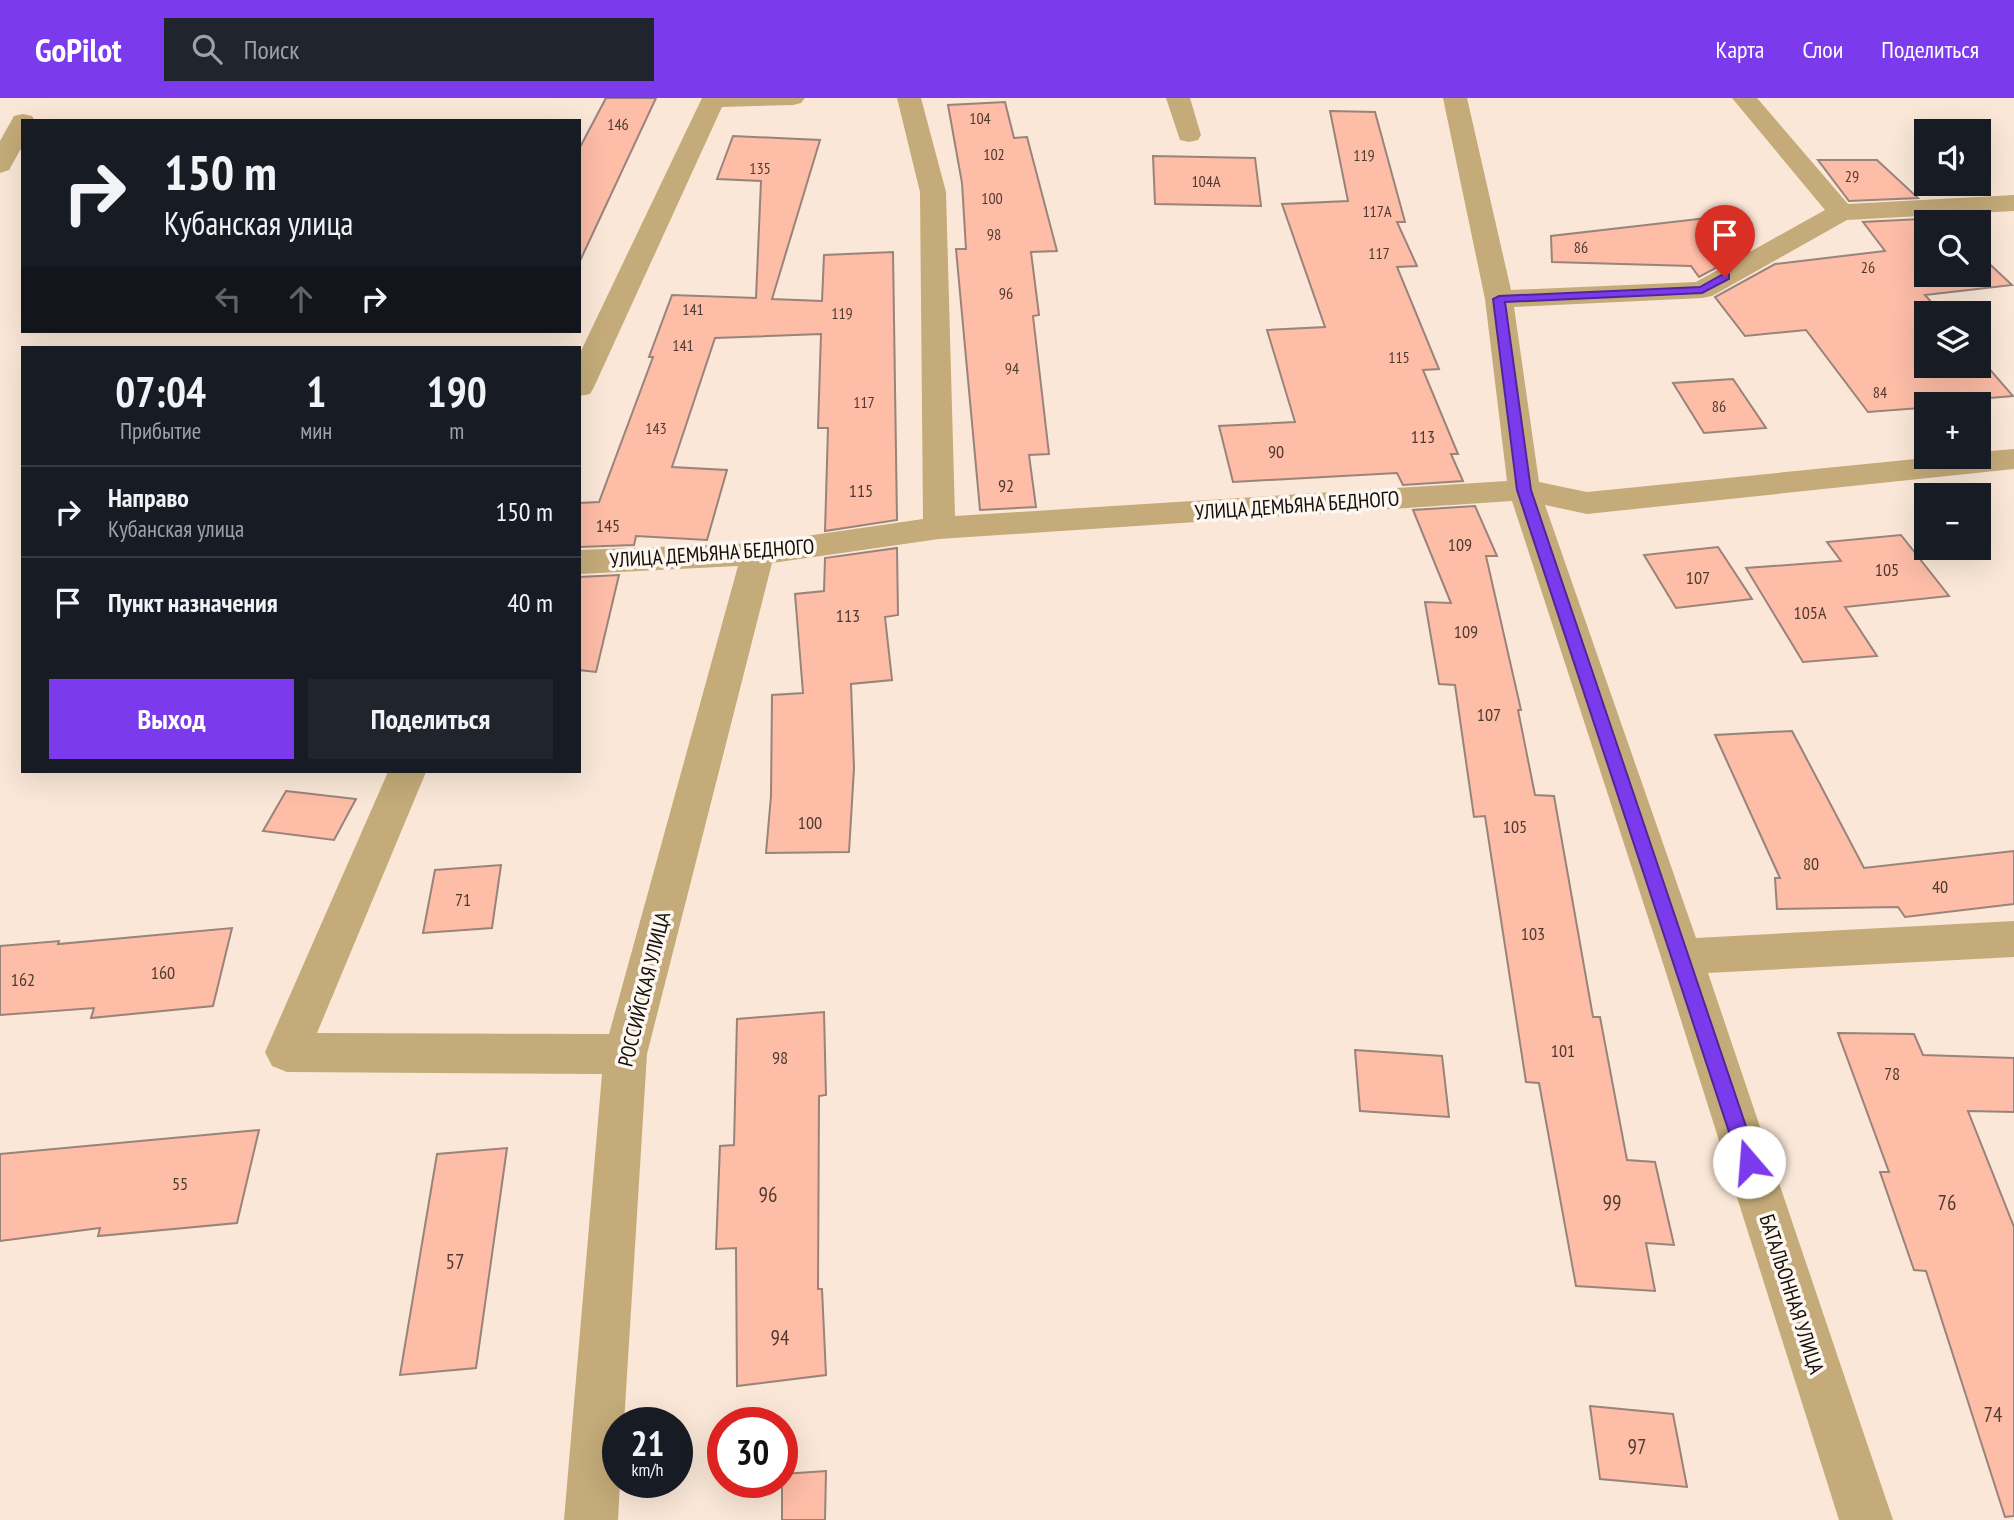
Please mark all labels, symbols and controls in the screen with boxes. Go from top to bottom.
search box [164,18,654,81]
text: GoPilot [35,28,122,71]
icon: search [188,30,226,68]
text: Поиск [244,33,299,66]
text: Карта [1716,34,1764,65]
text: Слои [1802,34,1843,65]
text: Поделиться [1881,34,1979,65]
house number: 104 [969,108,991,128]
house number: 146 [607,114,629,134]
map controls [1914,119,1991,560]
button: sound [1914,119,1991,196]
text: 150 m [164,140,277,204]
house number: 102 [983,144,1005,164]
house number: 119 [1353,145,1375,165]
icon: right [49,147,140,238]
house number: 135 [749,158,771,178]
house number: 29 [1845,166,1859,186]
house number: 104А [1191,171,1221,191]
house number: 100 [981,188,1003,208]
house number: 117А [1362,201,1392,221]
text: Кубанская улица [164,202,353,244]
pin [1695,205,1755,277]
button: search [1914,210,1991,287]
icon: arrive [1706,216,1744,254]
house number: 98 [987,224,1001,244]
house number: 86 [1574,237,1588,257]
house number: 117 [1368,243,1390,263]
house number: 26 [1861,257,1875,277]
icon: left [209,280,247,318]
icon: ahead [282,280,320,318]
icon: right [355,280,393,318]
house number: 96 [999,283,1013,303]
house number: 141 [682,299,704,319]
button: layers [1914,301,1991,378]
house number: 119 [831,303,853,323]
house number: 141 [672,335,694,355]
house number: 115 [1388,347,1410,367]
house number: 94 [1005,358,1019,378]
text: 07:04 [115,364,206,419]
text: 1 [306,364,326,419]
text: 190 [427,364,487,419]
house number: 84 [1873,382,1887,402]
house number: 117 [853,392,875,412]
button: + [1914,392,1991,469]
house number: 86 [1712,396,1726,416]
text: Прибытие [120,416,201,445]
text: мин [300,416,332,445]
text: m [449,416,464,445]
house number: 143 [645,418,667,438]
house number: 113 [1411,425,1435,448]
house number: 90 [1268,440,1284,463]
house number: 92 [998,474,1014,497]
house number: 115 [849,479,873,502]
text: Направо [108,481,189,514]
button: − [1914,483,1991,560]
street label: УЛИЦА ДЕМЬЯНА БЕДНОГО [1194,484,1400,526]
icon: right [49,493,87,531]
text: 150 m [495,495,553,528]
text: Кубанская улица [108,514,244,543]
house number: 145 [596,514,620,537]
street label: УЛИЦА ДЕМЬЯНА БЕДНОГО [609,532,815,574]
house number: 109 [1448,533,1472,556]
house number: 105 [1875,558,1899,581]
house number: 107 [1686,566,1710,589]
icon: arrive [49,584,87,622]
text: Пункт назначения [108,586,278,619]
text: 40 m [507,586,553,619]
house number: 105А [1794,601,1827,624]
house number: 113 [836,604,860,627]
house number: 109 [1454,620,1478,643]
button: Выход [49,679,294,759]
button: Поделиться [308,679,553,759]
house number: 107 [1477,703,1501,726]
house number: 100 [798,811,822,834]
house number: 105 [1503,815,1527,838]
house number: 80 [1803,852,1819,875]
house number: 40 [1932,875,1948,898]
house number: 71 [455,888,471,911]
street label: РОССИЙСКАЯ УЛИЦА [612,909,676,1069]
house number: 103 [1521,922,1545,945]
house number: 160 [151,961,175,984]
house number: 162 [11,968,35,991]
house number: 101 [1551,1039,1575,1062]
house number: 98 [772,1046,788,1069]
house number: 78 [1884,1062,1900,1085]
position arrow [1712,1125,1786,1199]
house number: 55 [172,1172,188,1195]
house number: 96 [759,1181,777,1208]
house number: 99 [1603,1189,1621,1216]
house number: 76 [1938,1189,1956,1216]
street label: БАТАЛЬОННАЯ УЛИЦА [1753,1211,1831,1377]
house number: 57 [446,1248,464,1275]
house number: 94 [771,1324,790,1351]
house number: 74 [1984,1401,2003,1428]
speed limit sign: 30 [707,1407,798,1498]
text: 21 [631,1420,664,1466]
house number: 97 [1628,1433,1646,1460]
text: km/h [632,1458,663,1481]

